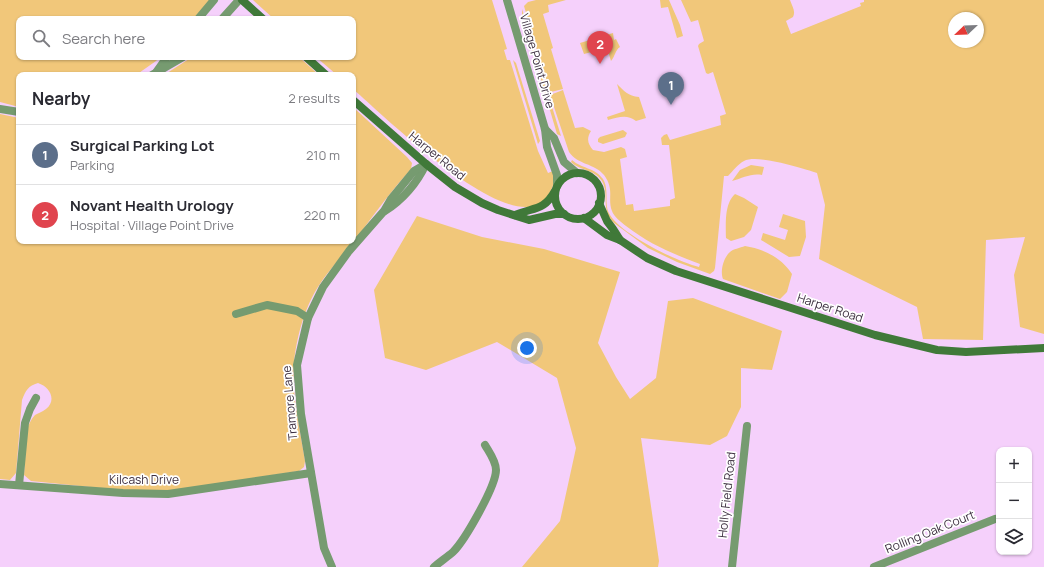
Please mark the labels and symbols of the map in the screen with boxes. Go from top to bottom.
street label: Village Point Drive [516,11,559,110]
north arrow [948,12,984,48]
pin: 2 [587,31,613,64]
pin: 1 [658,72,684,105]
street label: Harper Road [405,127,469,184]
street label: Harper Road [795,289,865,326]
your location [517,338,537,358]
street label: Tramore Lane [278,365,301,441]
street label: Holly Field Road [714,451,739,539]
street label: Kilcash Drive [109,471,179,488]
street label: Rolling Oak Court [882,506,977,557]

